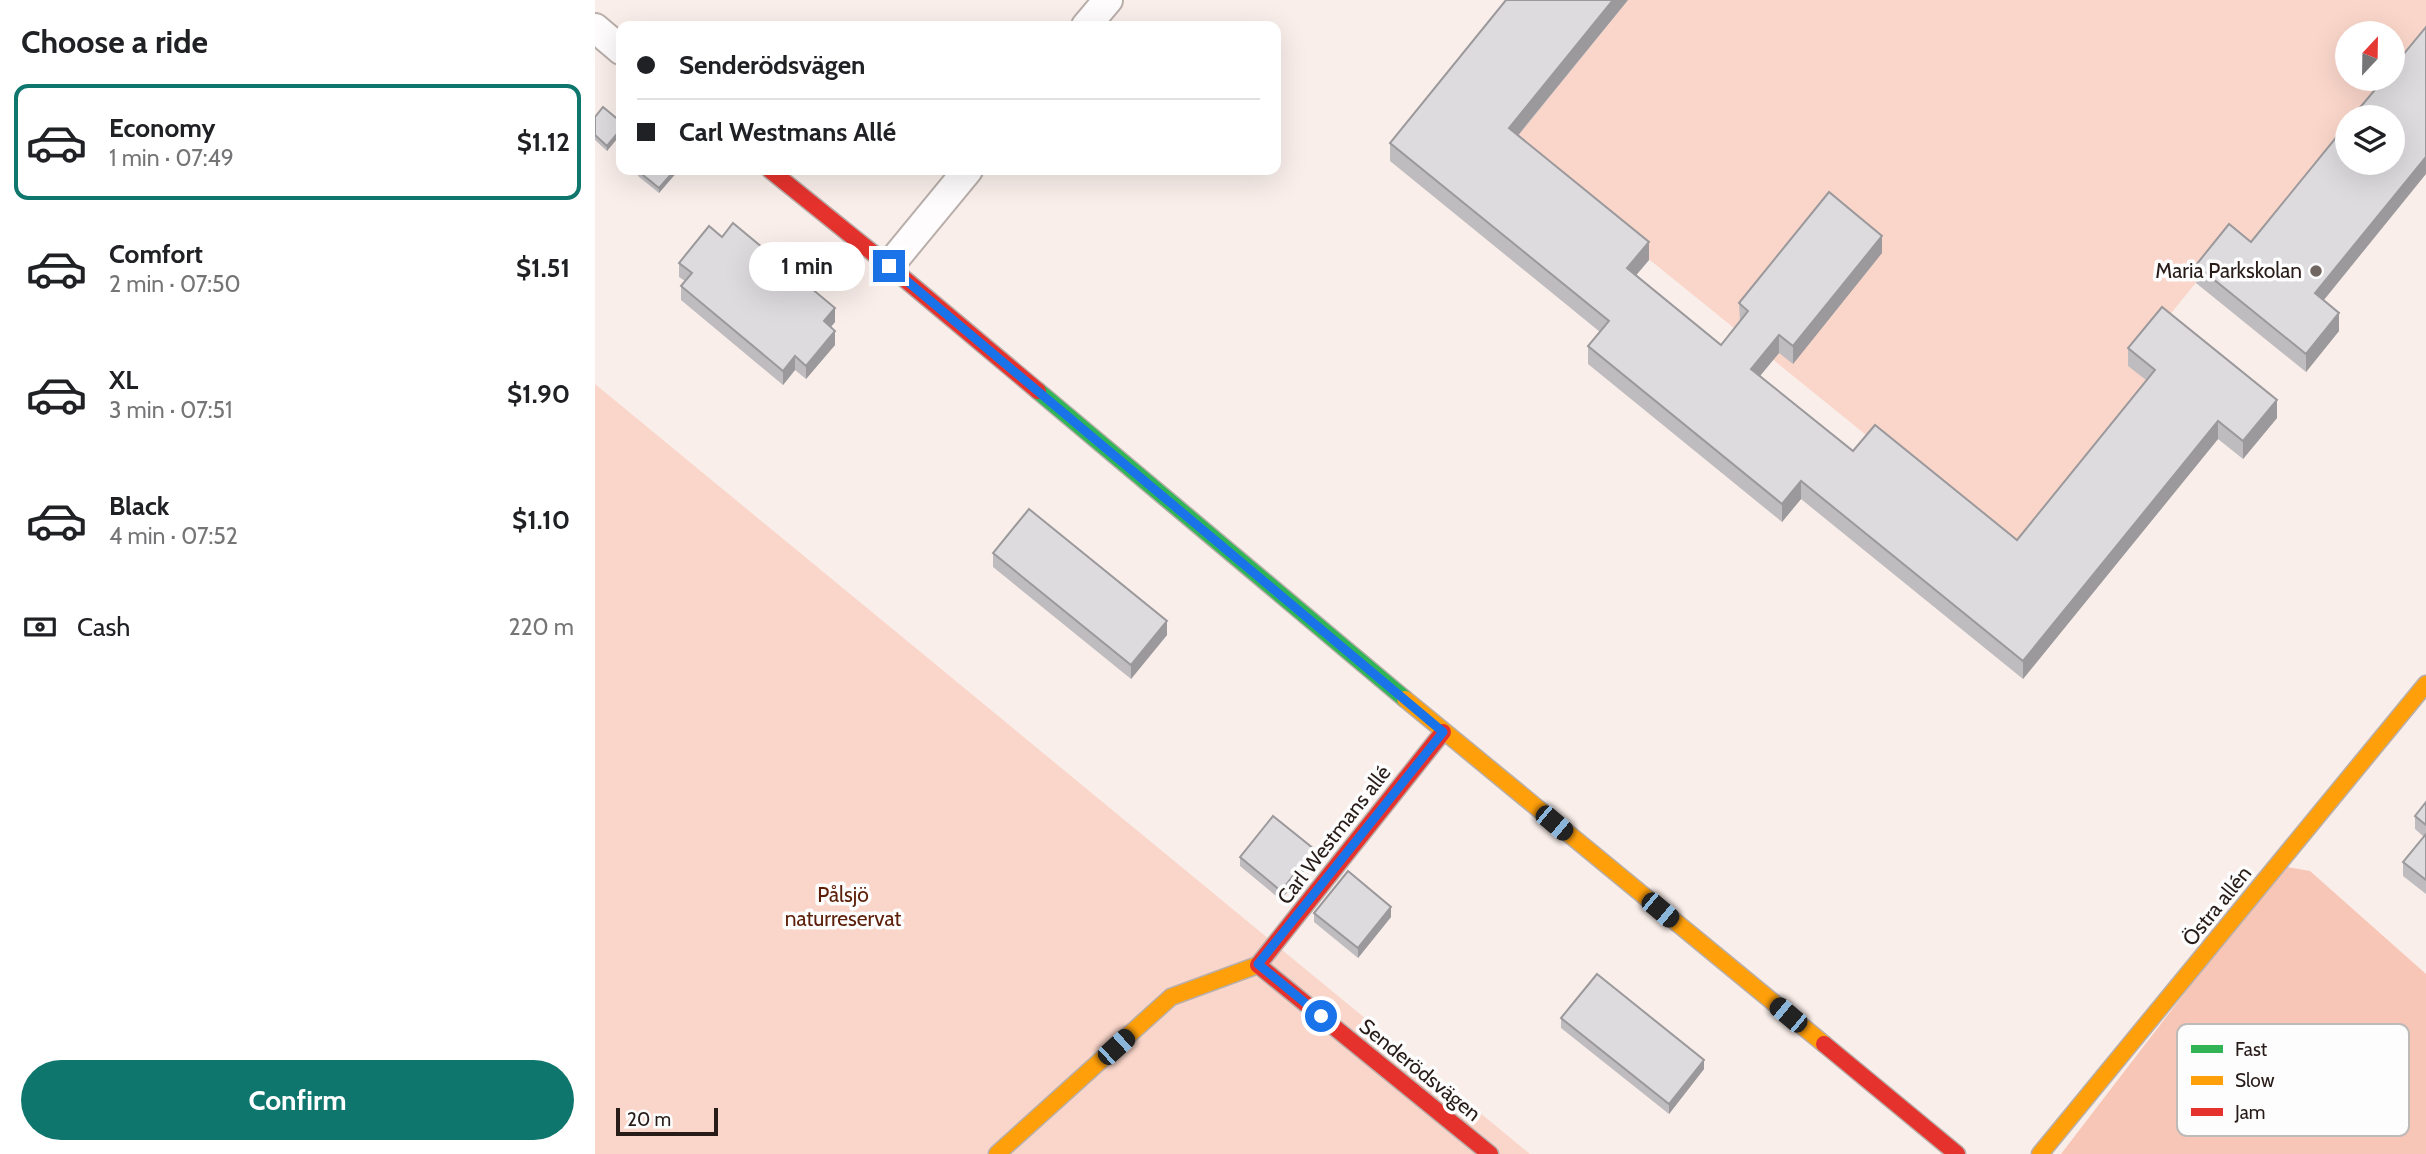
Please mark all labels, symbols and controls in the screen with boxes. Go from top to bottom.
north arrow [2335,21,2405,91]
map controls [2335,21,2405,175]
text: Choose a ride [21,22,208,61]
text: Senderödsvägen [679,49,865,81]
button: layers [2335,105,2405,175]
icon: car [25,111,88,174]
text: Economy [109,112,215,144]
text: Carl Westmans Allé [679,116,896,148]
text: $1.12 [517,126,570,158]
text: 1 min · 07:49 [109,144,234,172]
icon: car [25,237,88,300]
text: Comfort [109,238,203,270]
callout: 1 min [749,242,865,290]
route end [873,250,905,282]
text: $1.51 [516,252,570,284]
text: 1 min [781,252,833,280]
place label: Maria Parkskolan [2155,258,2302,283]
marker: Maria Parkskolan [2308,263,2324,279]
text: 2 min · 07:50 [109,270,241,298]
icon: car [25,363,88,426]
text: XL [109,364,138,396]
text: $1.90 [507,378,570,410]
text: 3 min · 07:51 [109,396,232,424]
icon: car [25,489,88,552]
text: Black [109,490,169,522]
text: $1.10 [512,504,570,536]
text: 4 min · 07:52 [109,522,238,550]
icon: cash [21,608,59,646]
text: Cash [77,611,130,643]
text: 220 m [508,613,574,641]
street label: Carl Westmans allé [1272,760,1396,909]
car [1532,801,1577,845]
street label: Östra allén [2177,861,2256,951]
park label: Pålsjö naturreservat [785,882,901,931]
car [1638,888,1683,932]
car [1766,993,1811,1037]
route start [1305,1000,1337,1032]
street label: Senderödsvägen [1355,1013,1486,1126]
legend [2177,1024,2409,1136]
car [1094,1025,1139,1069]
text: Fast [2235,1038,2268,1061]
button: Confirm [21,1060,574,1140]
text: Slow [2235,1069,2275,1092]
text: Jam [2234,1101,2265,1124]
scale bar [616,1105,717,1137]
text: 20 m [627,1108,671,1131]

